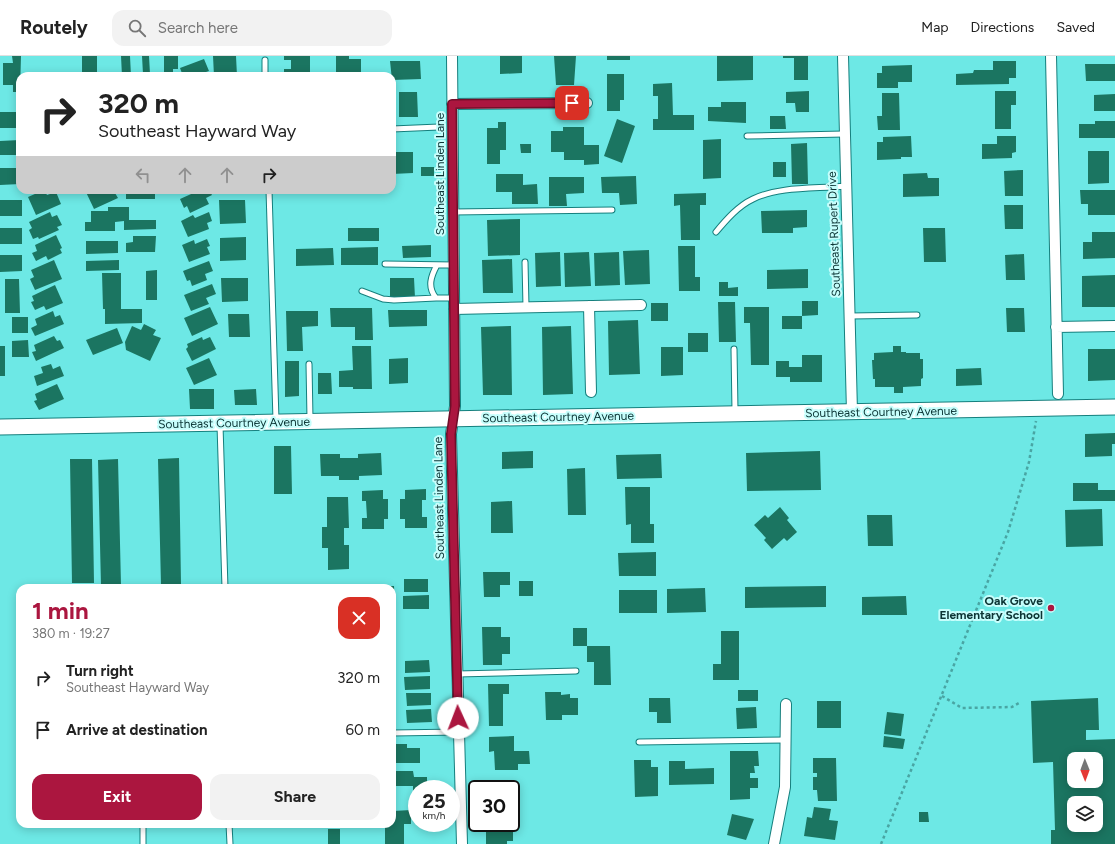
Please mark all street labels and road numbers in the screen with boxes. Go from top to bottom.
street label: Southeast Linden Lane [433,112,447,235]
street label: Southeast Rupert Drive [825,171,843,297]
street label: Southeast Courtney Avenue [805,404,957,420]
street label: Southeast Courtney Avenue [482,409,634,425]
street label: Southeast Courtney Avenue [158,415,310,431]
street label: Southeast Linden Lane [431,436,447,559]

